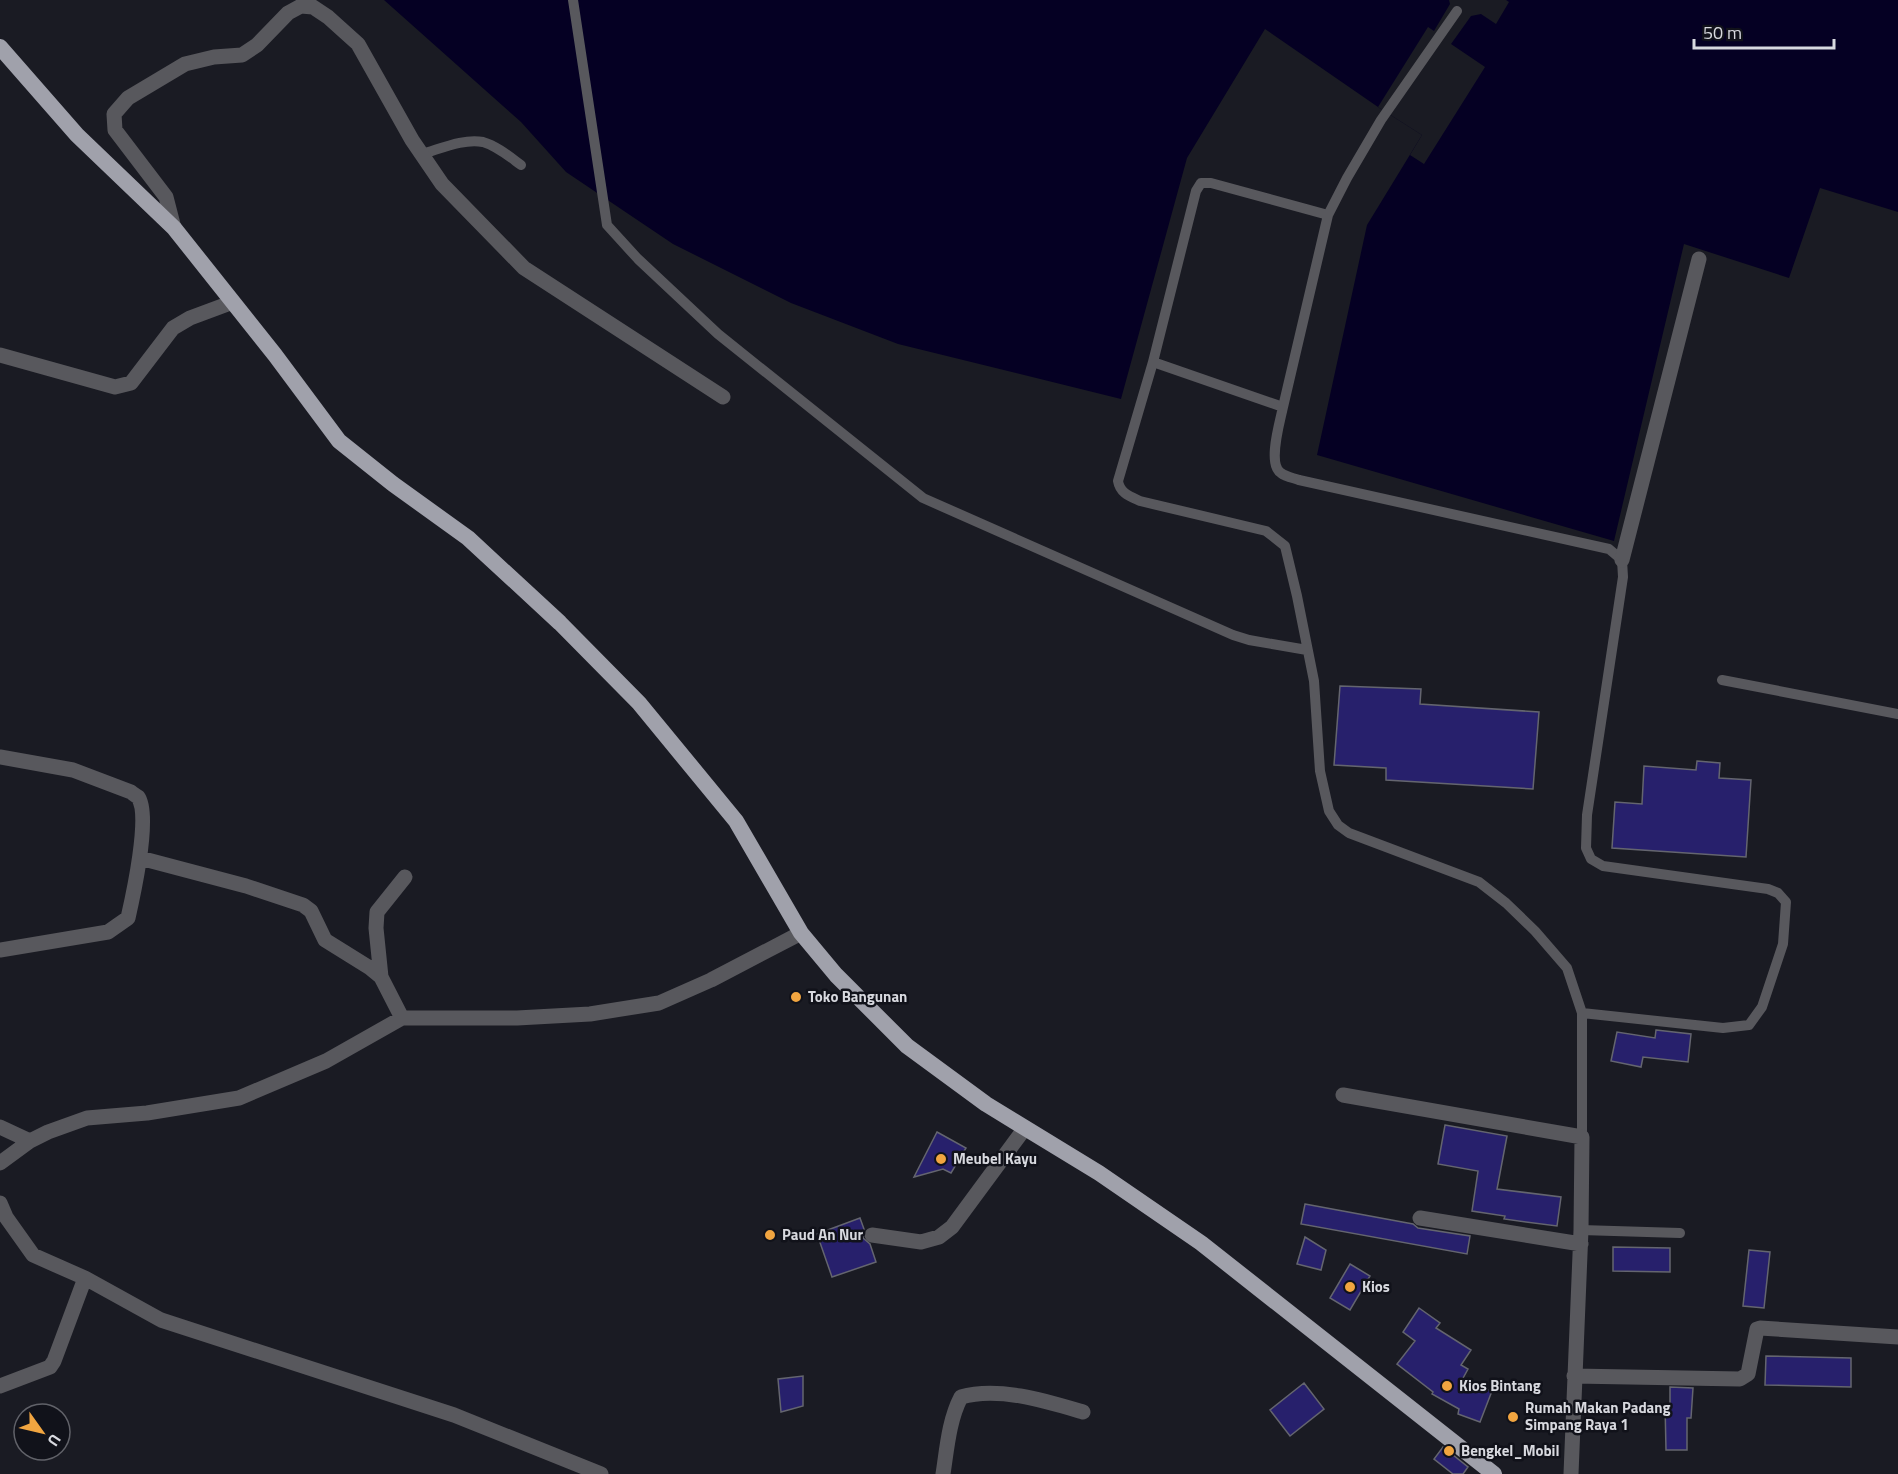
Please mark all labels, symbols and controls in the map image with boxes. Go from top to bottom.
scale bar [1694,12,1834,50]
text: 50 m [1703,19,1742,46]
place label: Toko Bangunan [808,985,907,1008]
marker: Toko Bangunan [789,990,803,1004]
place label: Meubel Kayu [953,1147,1037,1170]
marker: Meubel Kayu [934,1152,948,1166]
place label: Paud An Nur [782,1223,864,1246]
marker: Paud An Nur [763,1228,777,1242]
place label: Kios [1362,1275,1390,1298]
marker: Kios [1343,1280,1357,1294]
place label: Kios Bintang [1459,1374,1541,1397]
marker: Kios Bintang [1440,1379,1454,1393]
place label: Rumah Makan Padang Simpang Raya 1 [1525,1396,1671,1436]
north arrow [12,1402,72,1462]
marker: Rumah Makan Padang Simpang Raya 1 [1506,1410,1520,1424]
text: U [42,1429,67,1451]
place label: Bengkel_Mobil [1461,1439,1560,1462]
marker: Bengkel_Mobil [1442,1444,1456,1458]

